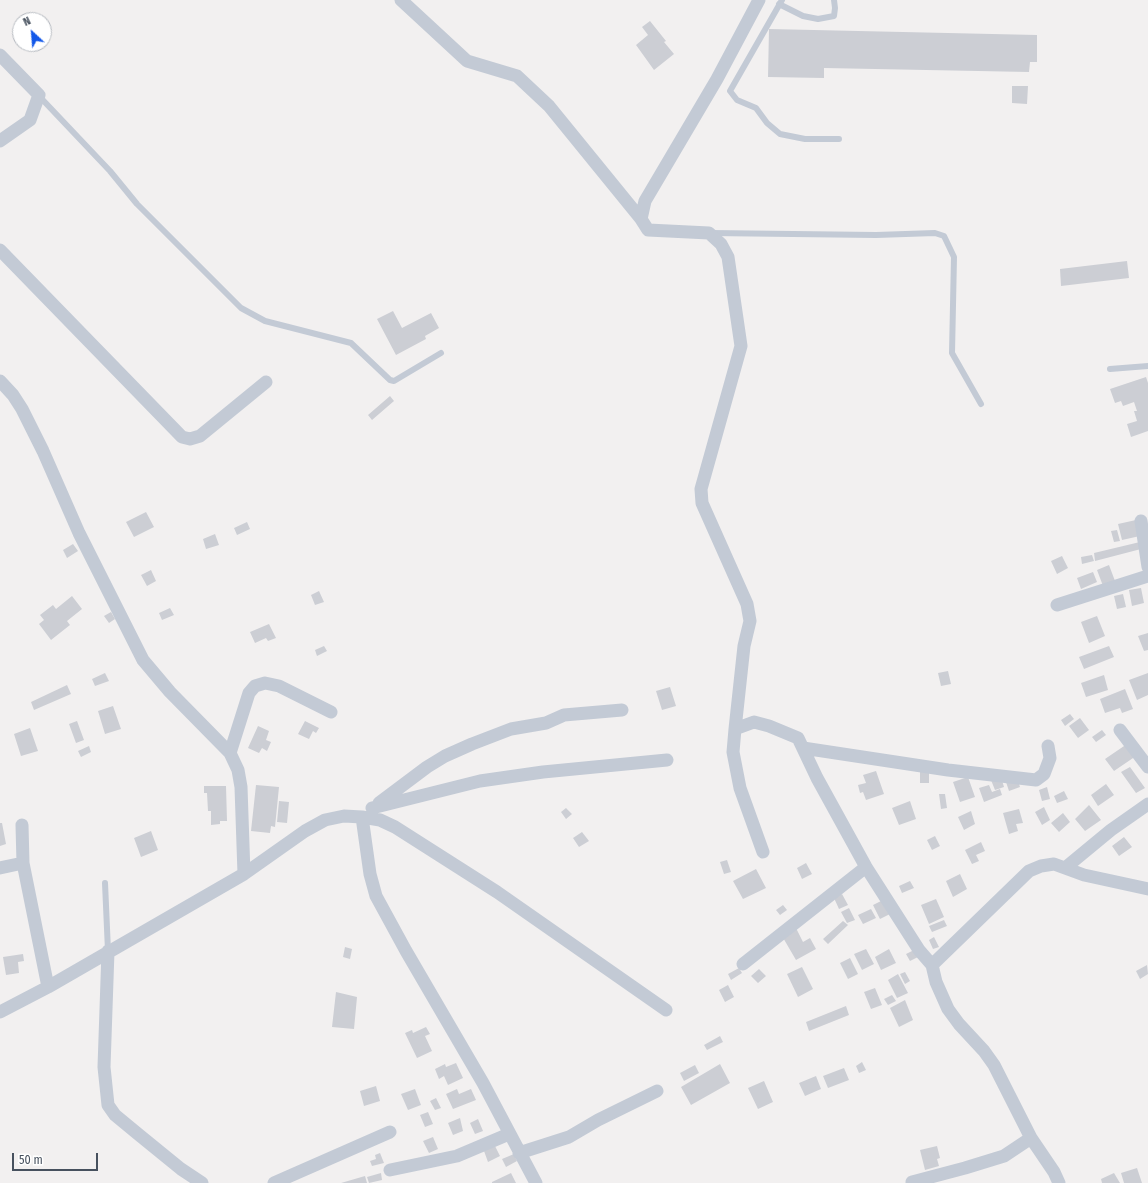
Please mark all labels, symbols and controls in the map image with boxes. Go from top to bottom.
north arrow [12,12,52,52]
text: N [21,14,33,29]
scale bar [14,1145,100,1171]
text: 50 m [19,1153,43,1167]

